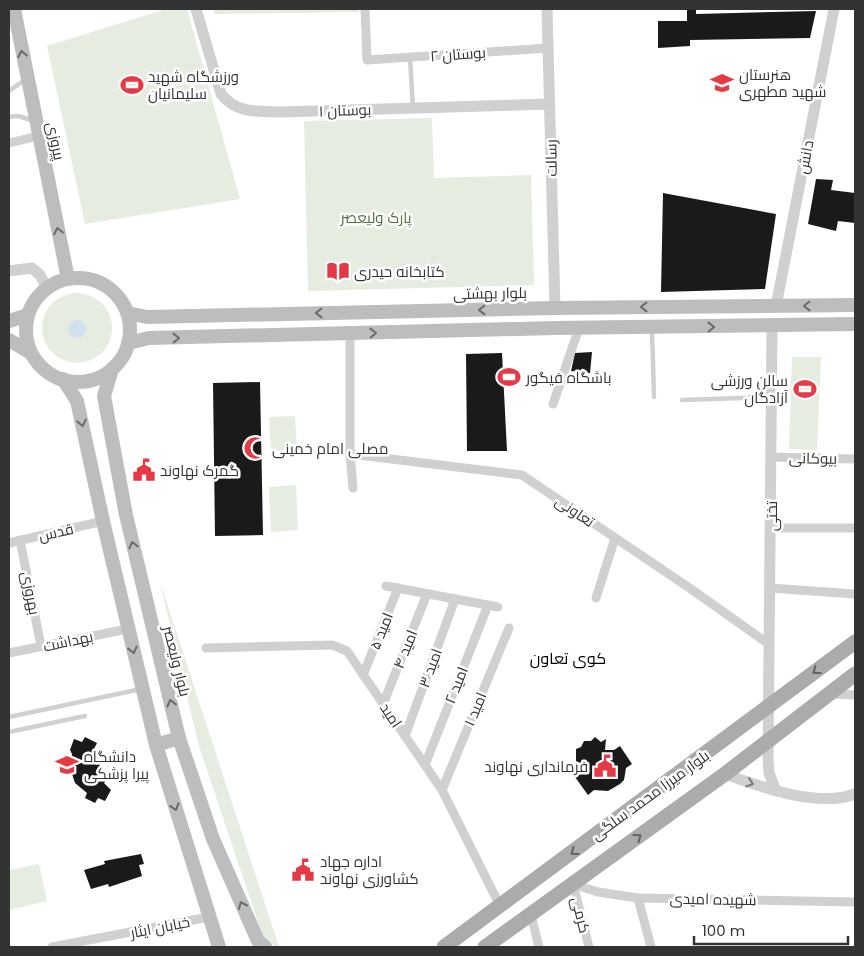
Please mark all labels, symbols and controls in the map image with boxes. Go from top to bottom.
street label: بوستان ۲ [429,42,487,66]
one-way arrow [18,50,28,59]
place label: هنرستان شهید مطهری [739,64,826,102]
place label: ورزشگاه شهید سلیمانیان [148,66,239,104]
school or university icon: هنرستان شهید مطهری [709,70,735,96]
sports icon: ورزشگاه شهید سلیمانیان [119,72,145,98]
street label: بوستان ۱ [318,99,372,121]
street label: پیروزی [42,120,70,162]
street label: دانش [791,138,819,176]
street label: رسالت [540,139,562,177]
park label: پارک ولیعصر [339,207,412,228]
one-way arrow [53,227,64,235]
library icon: کتابخانه حیدری [325,258,351,284]
place label: کتابخانه حیدری [354,261,445,282]
street label: بلوار بهشتی [453,282,527,304]
one-way arrow [802,300,810,311]
one-way arrow [640,302,648,312]
one-way arrow [477,305,485,315]
one-way arrow [315,308,323,319]
one-way arrow [708,322,715,332]
one-way arrow [370,327,378,338]
one-way arrow [172,332,180,343]
sports icon: باشگاه فیگور [496,364,522,390]
place label: باشگاه فیگور [525,367,611,388]
place label: سالن ورزشی آزادگان [711,370,788,408]
sports icon: سالن ورزشی آزادگان [792,376,818,402]
one-way arrow [76,419,87,428]
mosque icon: مصلی امام خمینی [242,435,268,461]
place label: مصلی امام خمینی [272,438,388,459]
street label: بیوکانی [789,447,837,469]
public building icon: گمرک نهاوند [131,457,157,483]
place label: گمرک نهاوند [160,460,239,481]
street label: تعاونی [551,490,599,532]
street label: تختی [761,501,782,531]
street label: قدس [36,518,76,546]
one-way arrow [128,540,139,549]
street label: بهروزی [16,569,46,617]
street label: امید ۵ [364,609,398,653]
street label: بلوار ولیعصر [158,622,196,699]
street label: بهداشت [41,625,95,657]
street label: امید ۴ [388,626,422,672]
street label: امید ۳ [413,645,447,691]
one-way arrow [127,646,137,654]
district label: کوی تعاون [530,647,606,670]
street label: امید ۲ [439,663,473,707]
one-way arrow [813,666,822,675]
street label: امید ۱ [459,689,491,729]
one-way arrow [166,698,177,707]
street label: امید [375,698,407,732]
street label: بلوار میرزا محمد سلگی [587,745,713,845]
place label: دانشگاه پیرا پزشکی [84,746,149,784]
school or university icon: دانشگاه پیرا پزشکی [54,752,80,778]
public building icon: فرمانداری نهاوند [592,753,618,779]
place label: فرمانداری نهاوند [484,756,588,777]
one-way arrow [745,777,754,787]
one-way arrow [170,802,180,811]
one-way arrow [632,834,641,842]
one-way arrow [570,845,579,855]
place label: اداره جهاد کشاورزی نهاوند [320,851,419,889]
public building icon: اداره جهاد کشاورزی نهاوند [290,857,316,883]
street label: شهیده امیدی [669,888,757,910]
street label: کرمی [566,895,596,935]
one-way arrow [237,901,248,910]
street label: خیابان ایثار [127,911,192,943]
scale bar [694,914,848,946]
text: 100 m [702,920,745,941]

